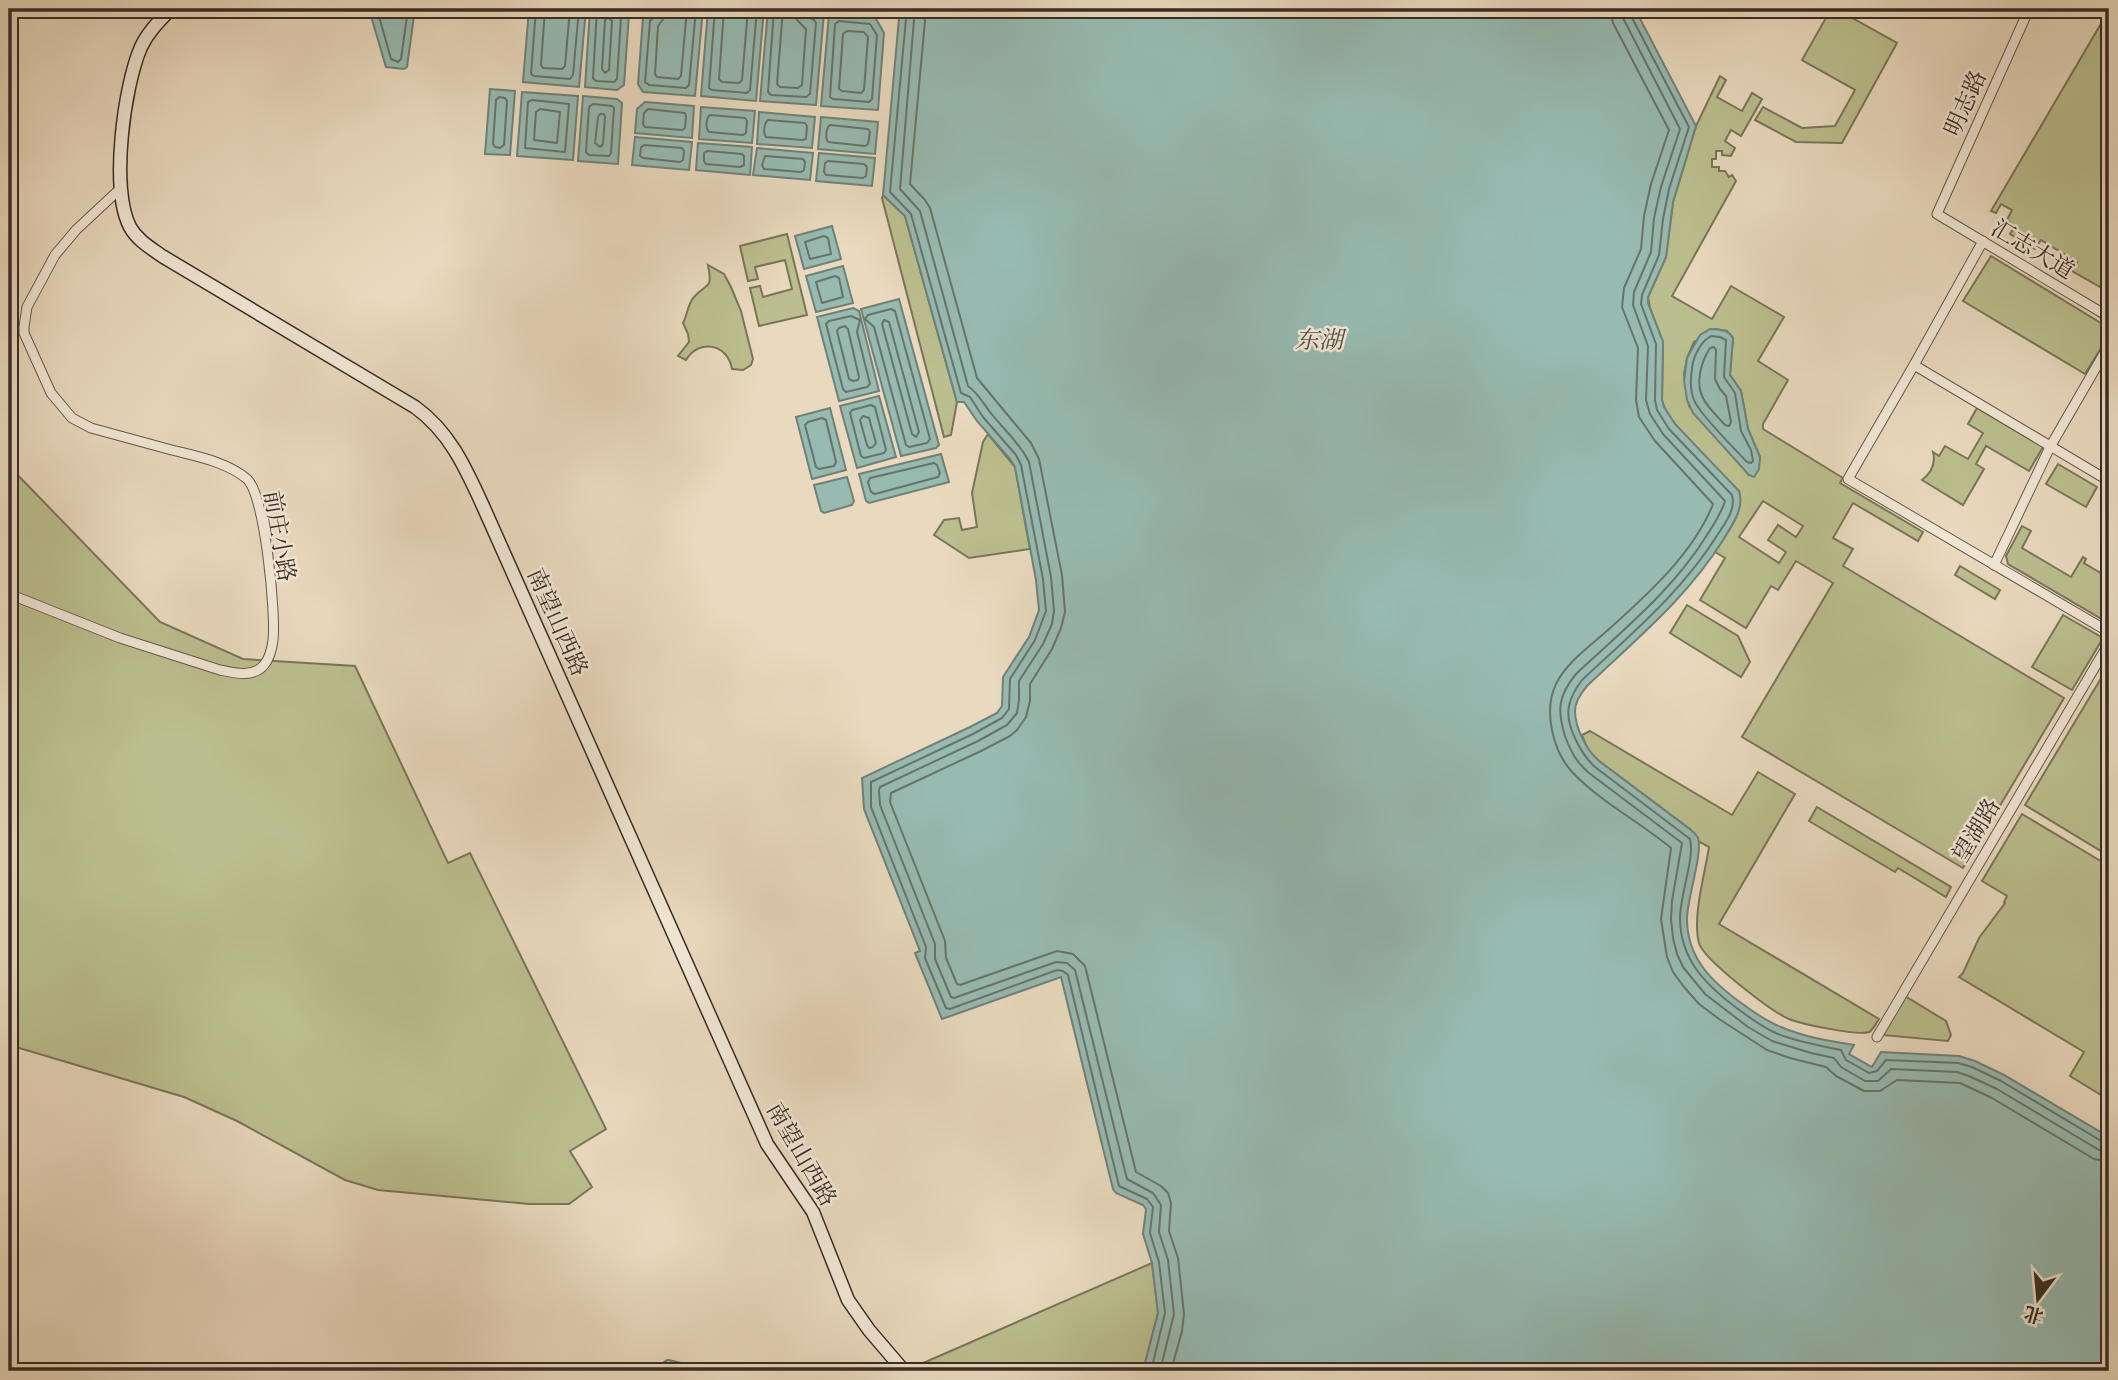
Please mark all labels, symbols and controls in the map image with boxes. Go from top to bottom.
street label: 明志路 [1938,66,1993,141]
street label: 汇志大道 [1986,213,2080,286]
water label: 东湖 [1295,325,1347,356]
street label: 前庄小路 [257,488,302,584]
street label: 南望山西路 [521,564,594,681]
street label: 望湖路 [1946,793,2007,867]
street label: 南望山西路 [760,1097,843,1211]
north arrow [2002,1264,2072,1334]
text: 北 [2021,1300,2046,1329]

